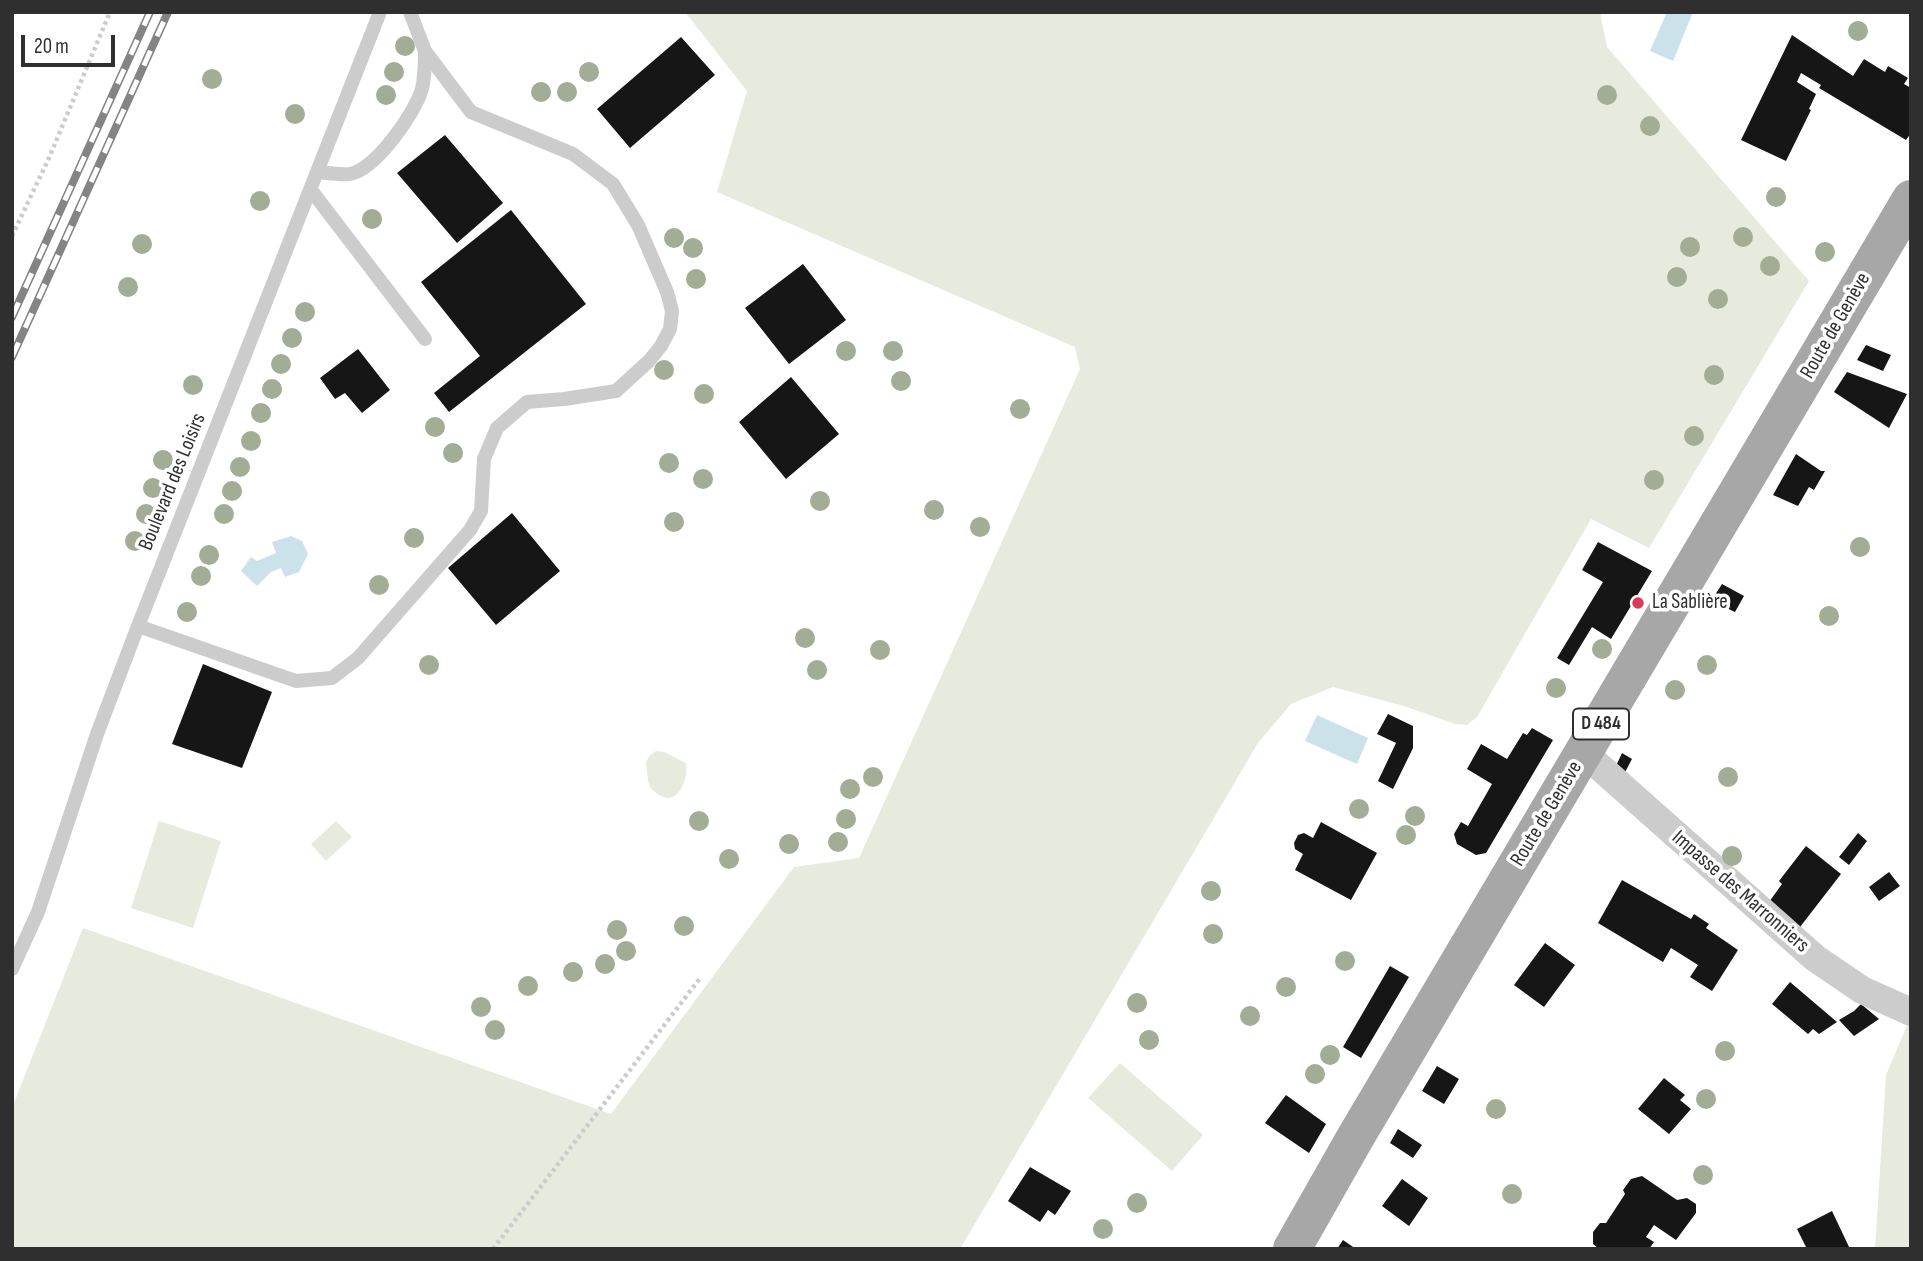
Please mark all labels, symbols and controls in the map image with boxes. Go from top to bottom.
scale bar [24,21,119,65]
text: 20 m [34,34,69,59]
street label: Route de Genève [1796,269,1876,383]
street label: Boulevard des Loisirs [134,410,212,554]
place label: La Sablière [1652,590,1728,616]
marker: La Sablière [1630,595,1646,611]
road number: D 484 [1573,708,1629,740]
street label: Route de Genève [1506,757,1588,871]
street label: Impasse des Marronniers [1666,825,1814,959]

